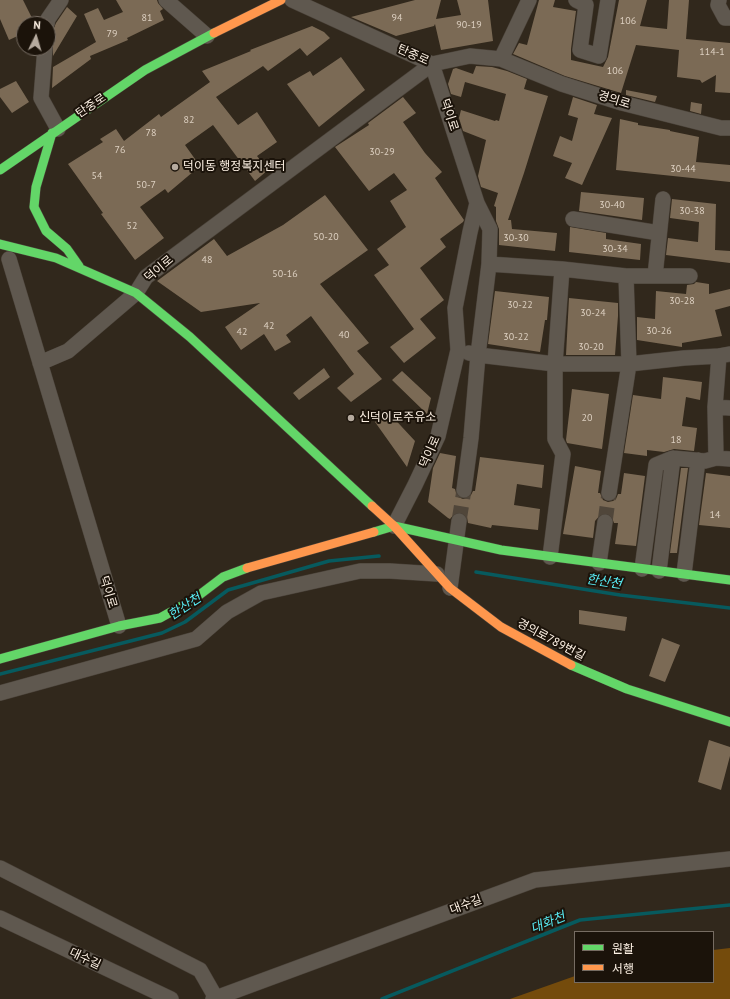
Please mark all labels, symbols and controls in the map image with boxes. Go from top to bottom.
house number: 81 [142,12,152,24]
house number: 94 [392,12,402,24]
house number: 106 [620,15,636,27]
north arrow [16,16,56,56]
text: N [33,18,41,32]
house number: 90-19 [456,19,482,31]
house number: 79 [107,28,117,40]
street label: 탄중로 [395,42,431,68]
house number: 114-1 [699,46,725,58]
house number: 106 [607,65,623,77]
street label: 경의로 [596,88,632,112]
street label: 탄중로 [73,91,109,121]
street label: 덕이로 [437,97,461,133]
house number: 82 [184,114,194,126]
house number: 78 [146,127,156,139]
house number: 76 [115,144,125,156]
house number: 30-29 [369,146,395,158]
place label: 덕이동 행정복지센터 [183,160,286,174]
marker: 덕이동 행정복지센터 [170,162,180,172]
house number: 30-44 [670,163,696,175]
house number: 54 [92,170,102,182]
house number: 50-7 [136,179,156,191]
house number: 30-40 [599,199,625,211]
house number: 30-38 [679,205,705,217]
house number: 52 [127,220,137,232]
house number: 50-20 [313,231,339,243]
house number: 30-30 [503,232,529,244]
house number: 30-34 [602,243,628,255]
street label: 덕이로 [142,253,176,285]
house number: 48 [202,254,212,266]
house number: 50-16 [272,268,298,280]
house number: 30-28 [669,295,695,307]
house number: 30-22 [507,299,533,311]
house number: 30-24 [580,307,606,319]
house number: 42 [264,320,274,332]
house number: 30-26 [646,325,672,337]
house number: 42 [237,326,247,338]
house number: 40 [339,329,349,341]
house number: 30-22 [503,331,529,343]
house number: 30-20 [578,341,604,353]
place label: 신덕이로주유소 [359,411,436,425]
house number: 20 [582,412,592,424]
marker: 신덕이로주유소 [346,413,356,423]
street label: 덕이로 [417,434,443,470]
house number: 18 [671,434,681,446]
house number: 14 [710,509,720,521]
water label: 한산천 [585,571,623,593]
street label: 덕이로 [96,574,120,610]
water label: 한산천 [166,591,204,623]
street label: 경의로789번길 [515,616,587,664]
street label: 대수길 [448,893,484,917]
water label: 대화천 [528,909,568,937]
legend [574,931,714,983]
text: 원활 [612,941,634,956]
street label: 대수길 [67,945,103,973]
text: 서행 [612,961,634,976]

